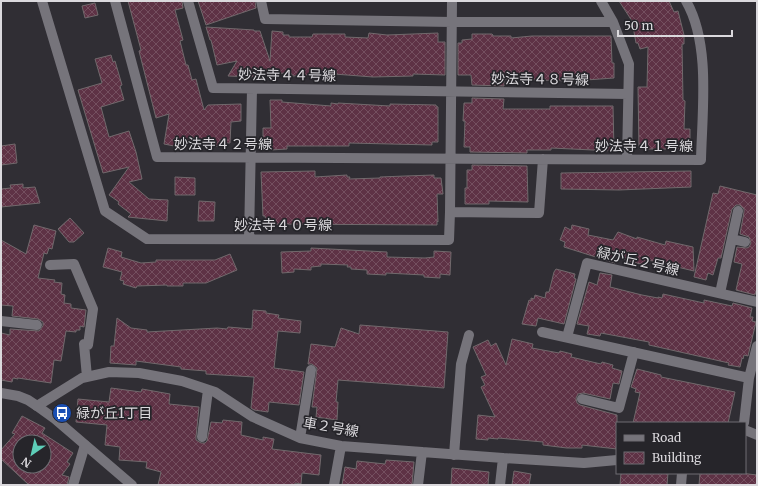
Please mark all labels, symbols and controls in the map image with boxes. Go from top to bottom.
scale bar [618,12,732,38]
text: 50 m [624,18,653,33]
street label: 妙法寺４４号線 [238,65,336,85]
street label: 妙法寺４８号線 [491,69,589,89]
street label: 妙法寺４２号線 [174,135,272,153]
street label: 妙法寺４１号線 [595,137,693,155]
street label: 妙法寺４０号線 [234,216,332,234]
street label: 緑が丘２号線 [595,243,681,279]
bus stop icon: 緑が丘1丁目 [51,402,73,424]
place label: 緑が丘1丁目 [76,404,152,422]
street label: 車２号線 [302,413,360,441]
legend [616,422,746,474]
text: Road [652,430,681,445]
north arrow [12,434,52,474]
text: Building [652,450,702,465]
text: N [19,454,34,471]

